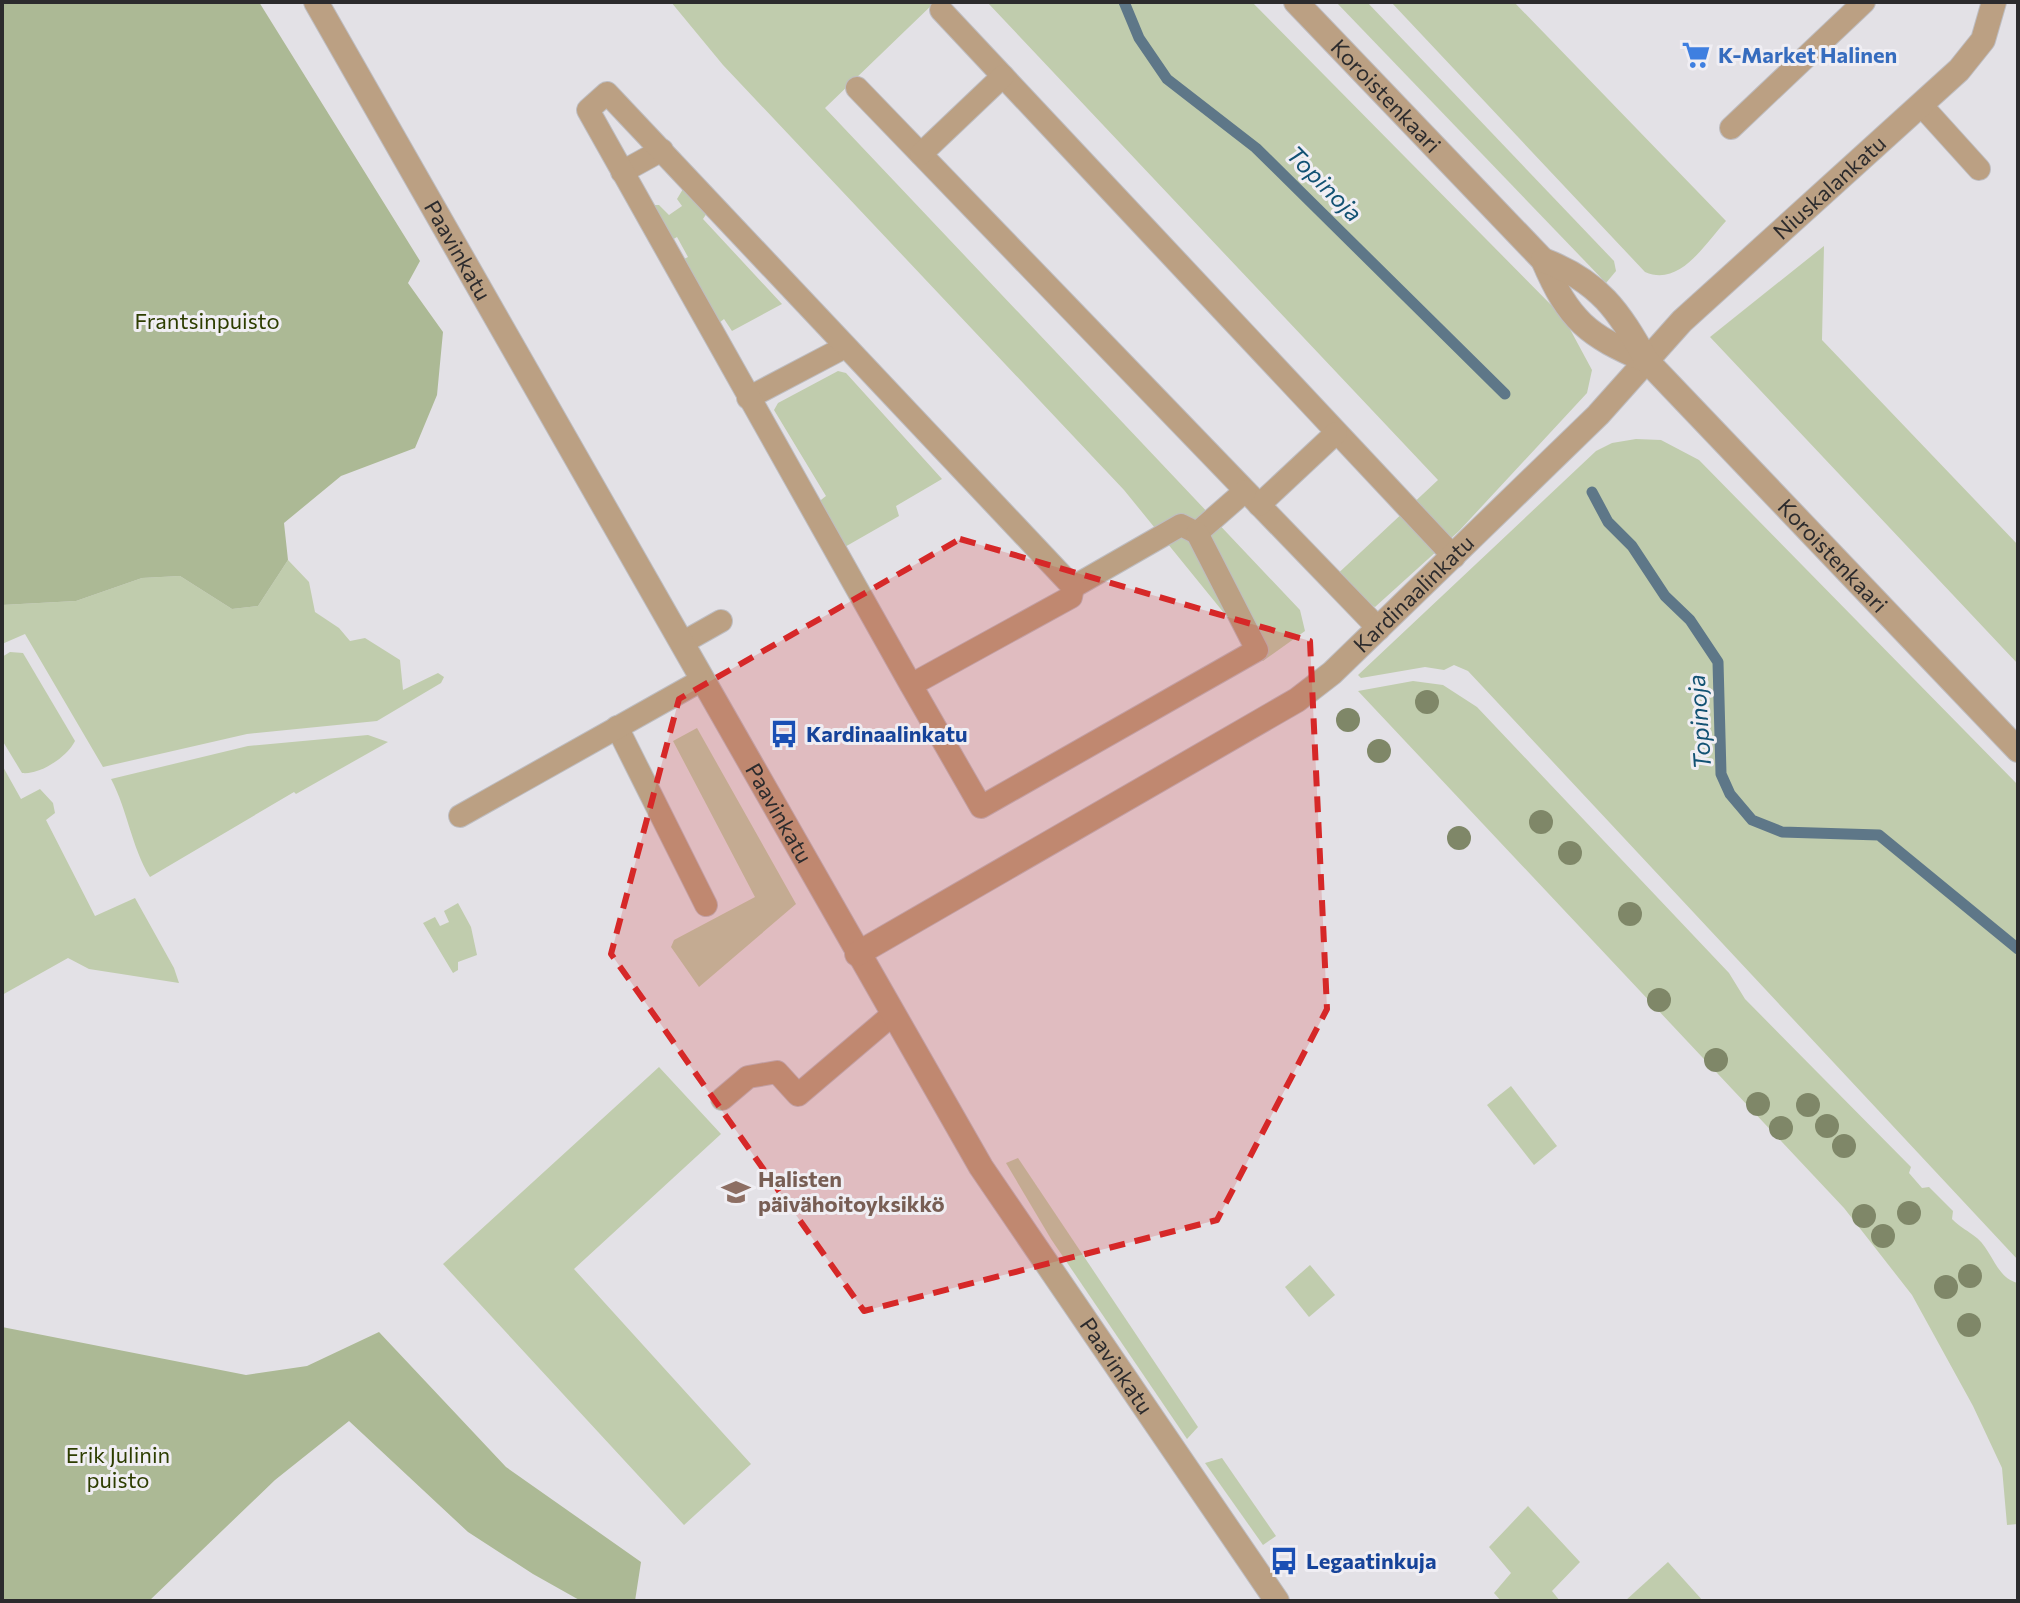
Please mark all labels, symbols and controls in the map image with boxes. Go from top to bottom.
street label: Koroistenkaari [1326,33,1447,158]
supermarket icon: K-Market Halinen [1681,40,1711,70]
place label: K-Market Halinen [1718,41,1897,68]
street label: Niuskalankatu [1767,129,1891,245]
water label: Topinoja [1281,139,1369,227]
street label: Paavinkatu [419,195,497,305]
park label: Frantsinpuisto [134,307,280,334]
street label: Koroistenkaari [1773,493,1894,618]
street label: Kardinaalinkatu [1347,529,1479,658]
water label: Topinoja [1681,674,1716,771]
bus stop icon: Kardinaalinkatu [769,719,799,749]
place label: Kardinaalinkatu [806,720,968,747]
street label: Paavinkatu [740,758,819,868]
place label: Halisten päivähoitoyksikkö [758,1165,945,1217]
school or university icon: Halisten päivähoitoyksikkö [721,1177,751,1207]
street label: Paavinkatu [1075,1312,1159,1419]
park label: Erik Julinin puisto [66,1441,170,1493]
bus stop icon: Legaatinkuja [1269,1546,1299,1576]
place label: Legaatinkuja [1306,1547,1437,1574]

